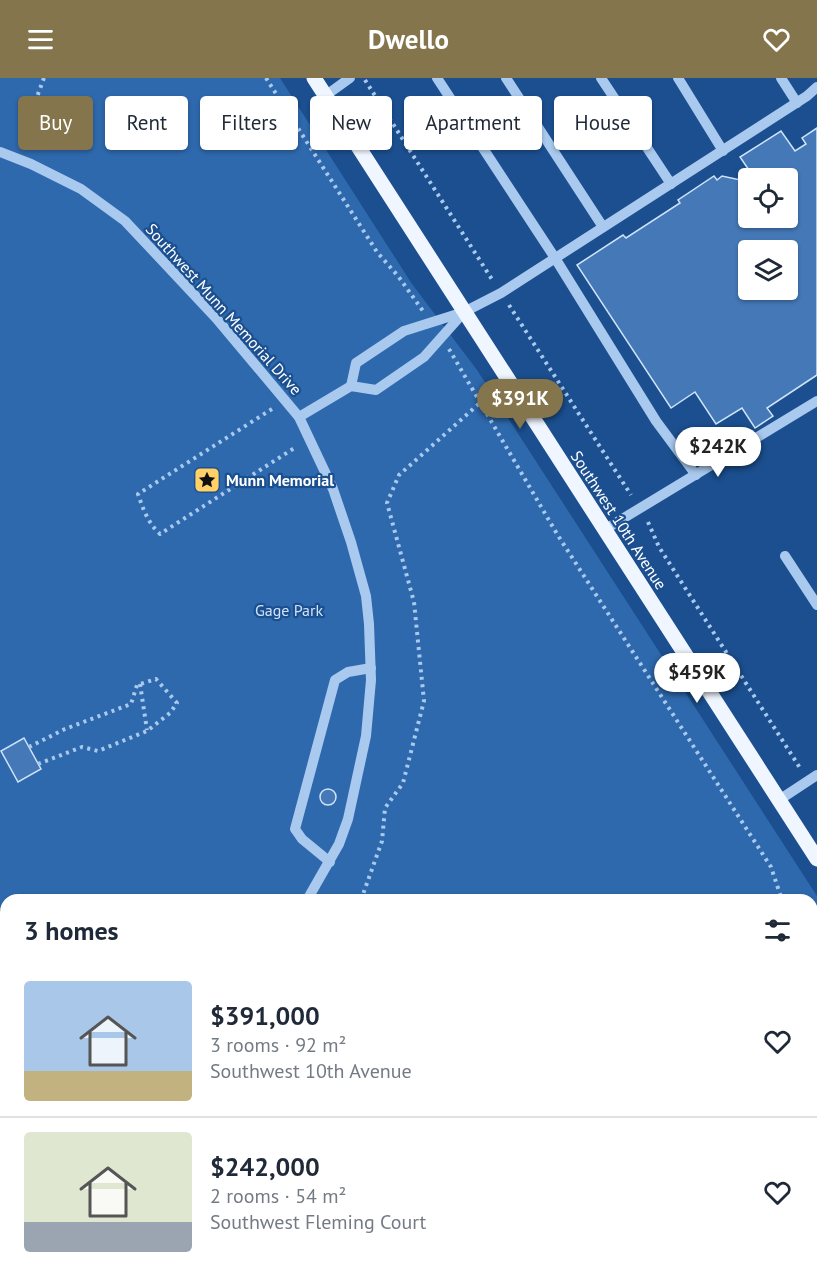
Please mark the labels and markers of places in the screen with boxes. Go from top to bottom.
pin: $391K [478,379,562,430]
pin: $242K [676,427,760,478]
place icon: Munn Memorial [192,465,222,495]
place label: Munn Memorial [226,470,334,490]
pin: $459K [655,653,739,704]

